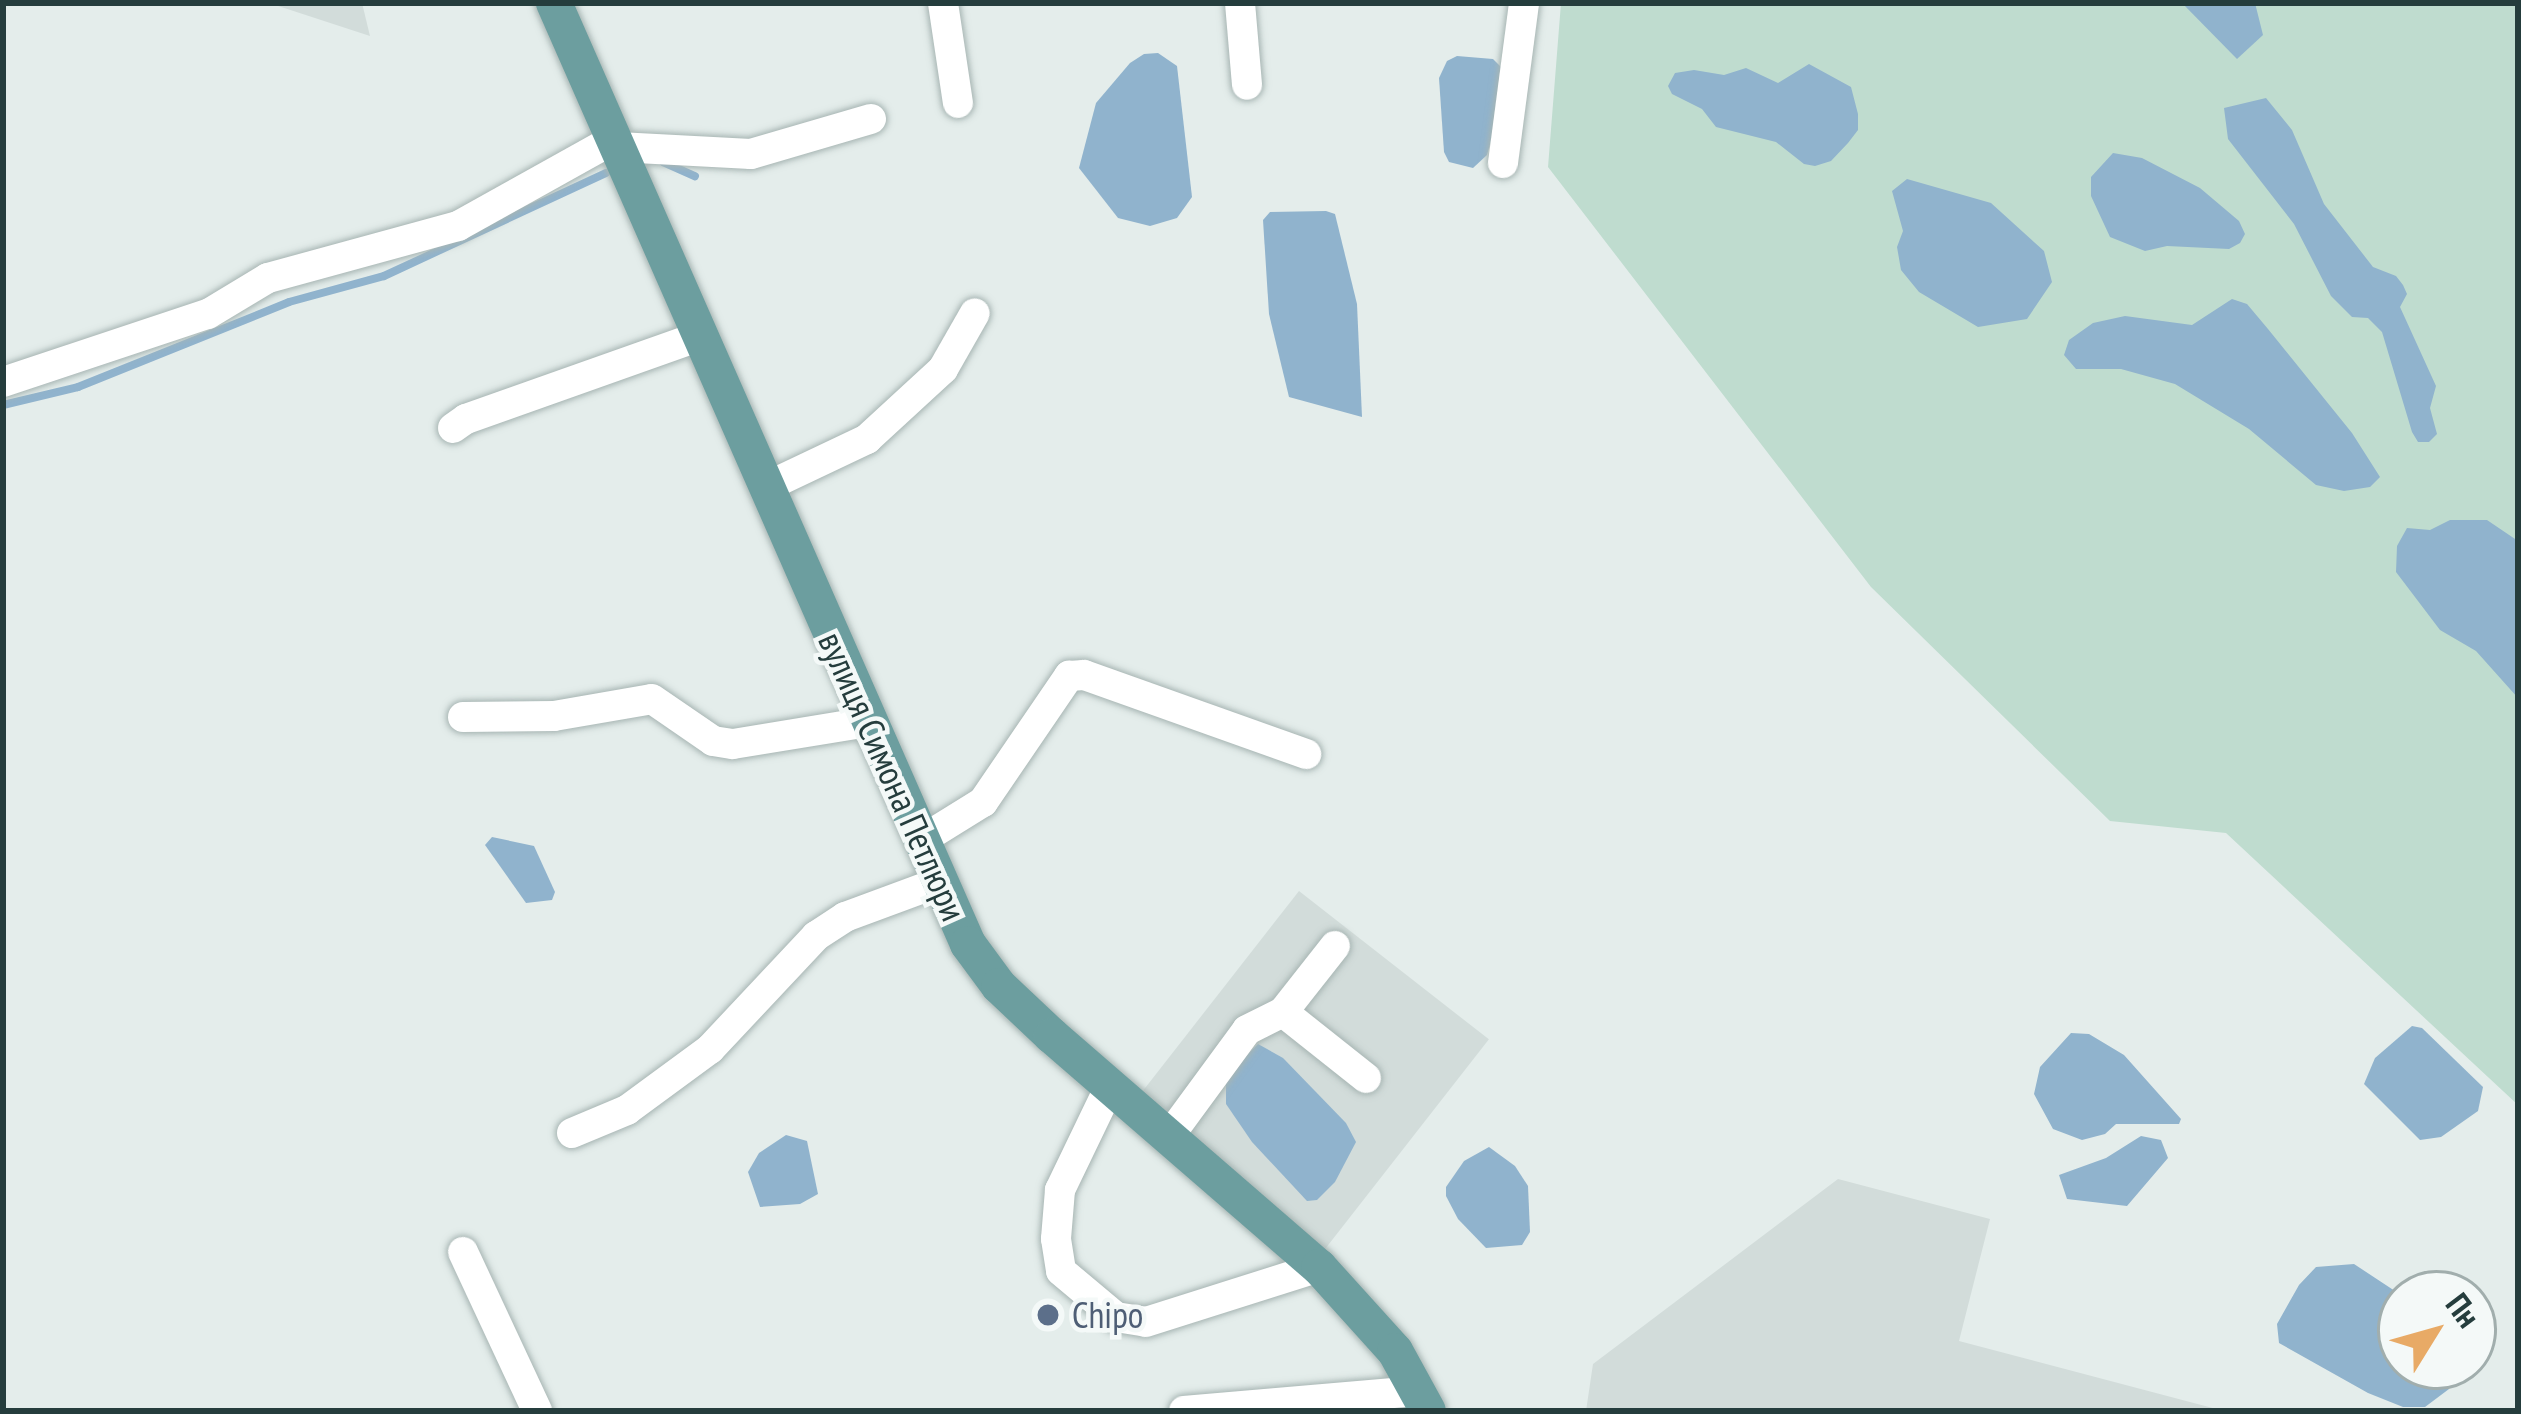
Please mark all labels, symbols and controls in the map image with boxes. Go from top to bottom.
street label: вулиця Симона Петлюри [810,625,976,927]
north arrow [2377,1270,2497,1390]
text: Пн [2437,1284,2491,1336]
place label: Chipo [1072,1293,1143,1337]
marker: Chipo [1035,1302,1061,1328]

